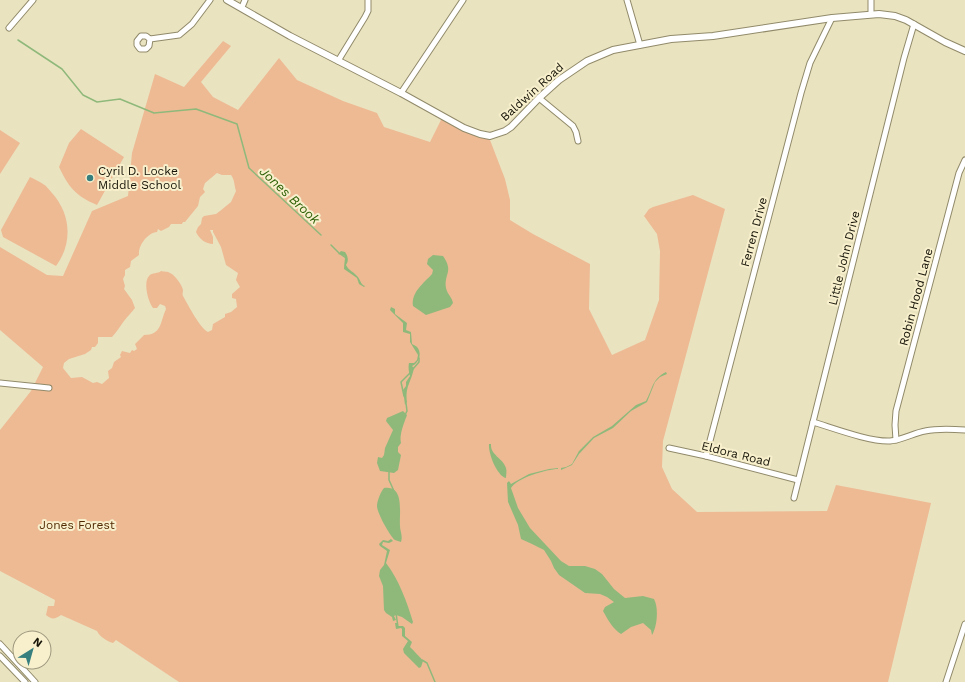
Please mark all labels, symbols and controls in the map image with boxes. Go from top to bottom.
street label: Baldwin Road [498,60,566,124]
place label: Cyril D. Locke Middle School [98,164,181,192]
water label: Jones Brook [256,164,324,228]
marker: Cyril D. Locke Middle School [85,173,95,183]
street label: Ferren Drive [738,196,770,268]
street label: Little John Drive [826,209,863,307]
street label: Robin Hood Lane [896,247,936,347]
street label: Eldora Road [700,439,772,469]
park label: Jones Forest [39,518,115,532]
north arrow [12,630,52,670]
text: N [31,635,45,650]

